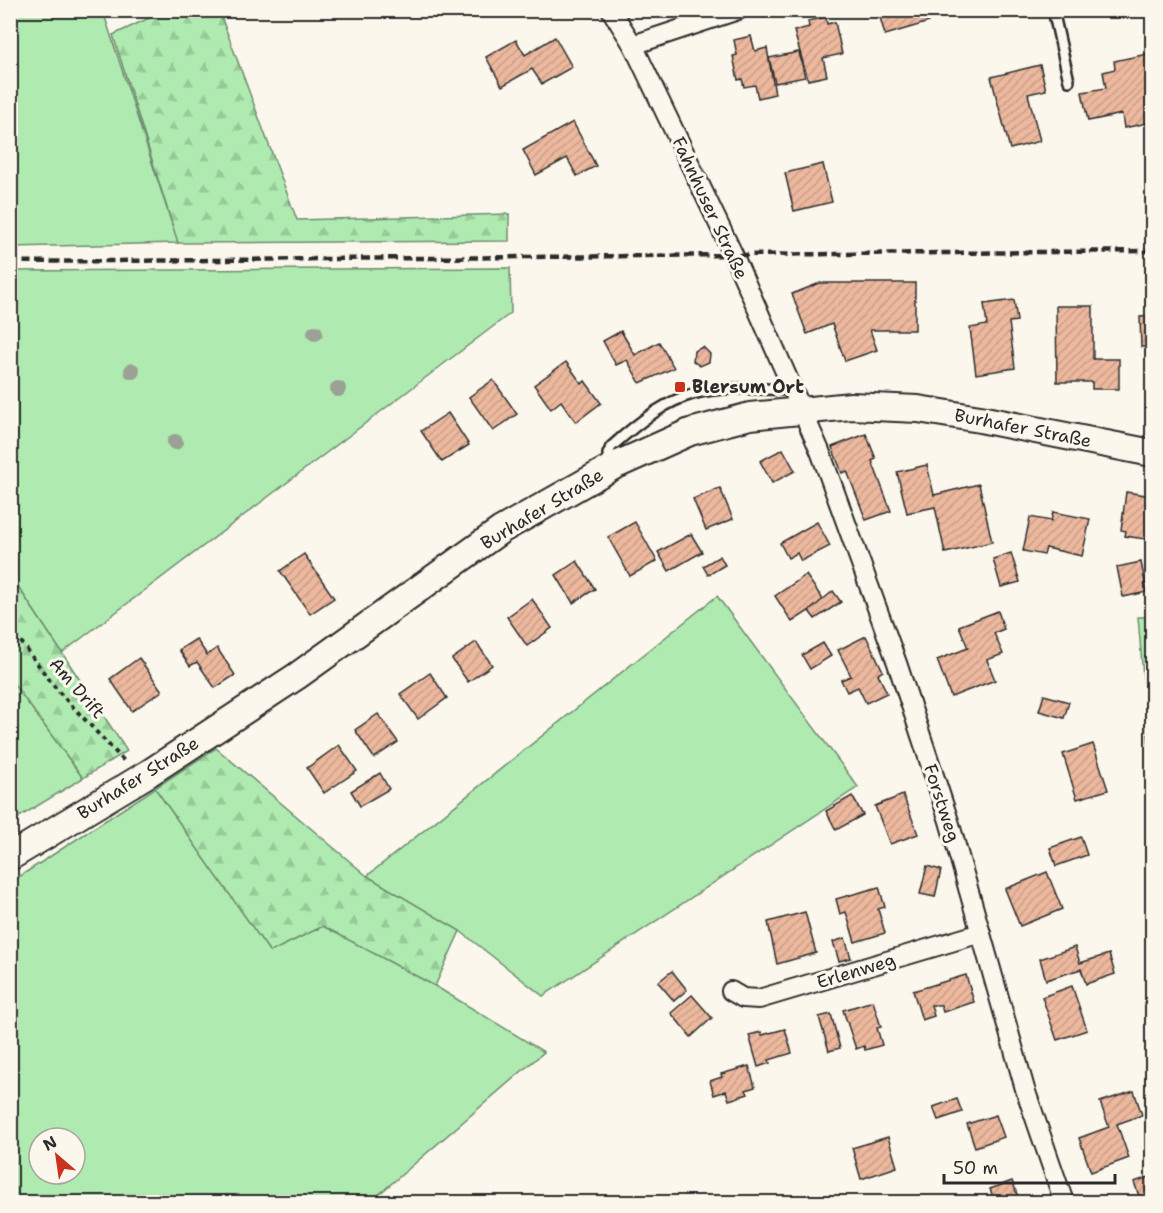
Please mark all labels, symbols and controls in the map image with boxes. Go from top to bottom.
street label: Fahnhuser Straße [666,133,754,283]
place label: Blersum Ort [692,375,804,399]
marker: Blersum Ort [673,380,687,394]
street label: Burhafer Straße [952,403,1094,453]
street label: Burhafer Straße [476,463,608,555]
street label: Am Drift [44,652,110,724]
street label: Burhafer Straße [73,731,203,825]
street label: Forstweg [918,761,966,845]
street label: Erlenweg [814,948,898,994]
north arrow [27,1126,87,1186]
text: N [39,1131,61,1156]
scale bar [944,1147,1115,1185]
text: 50 m [953,1156,998,1180]

